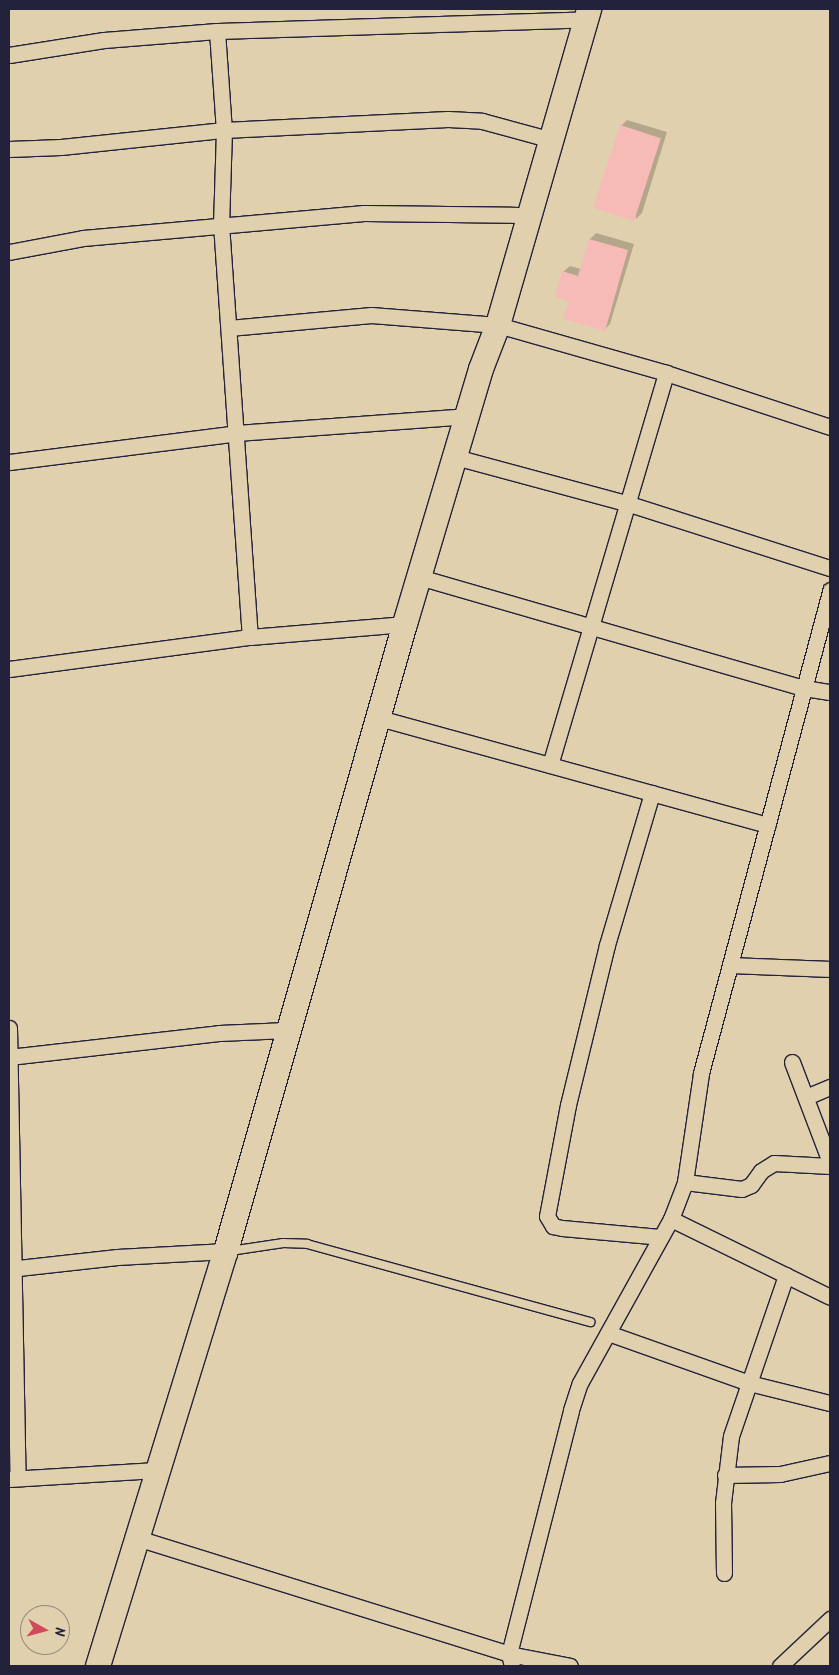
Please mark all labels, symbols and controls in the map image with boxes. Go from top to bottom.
north arrow [20,1605,70,1655]
text: N [47,1626,70,1637]

